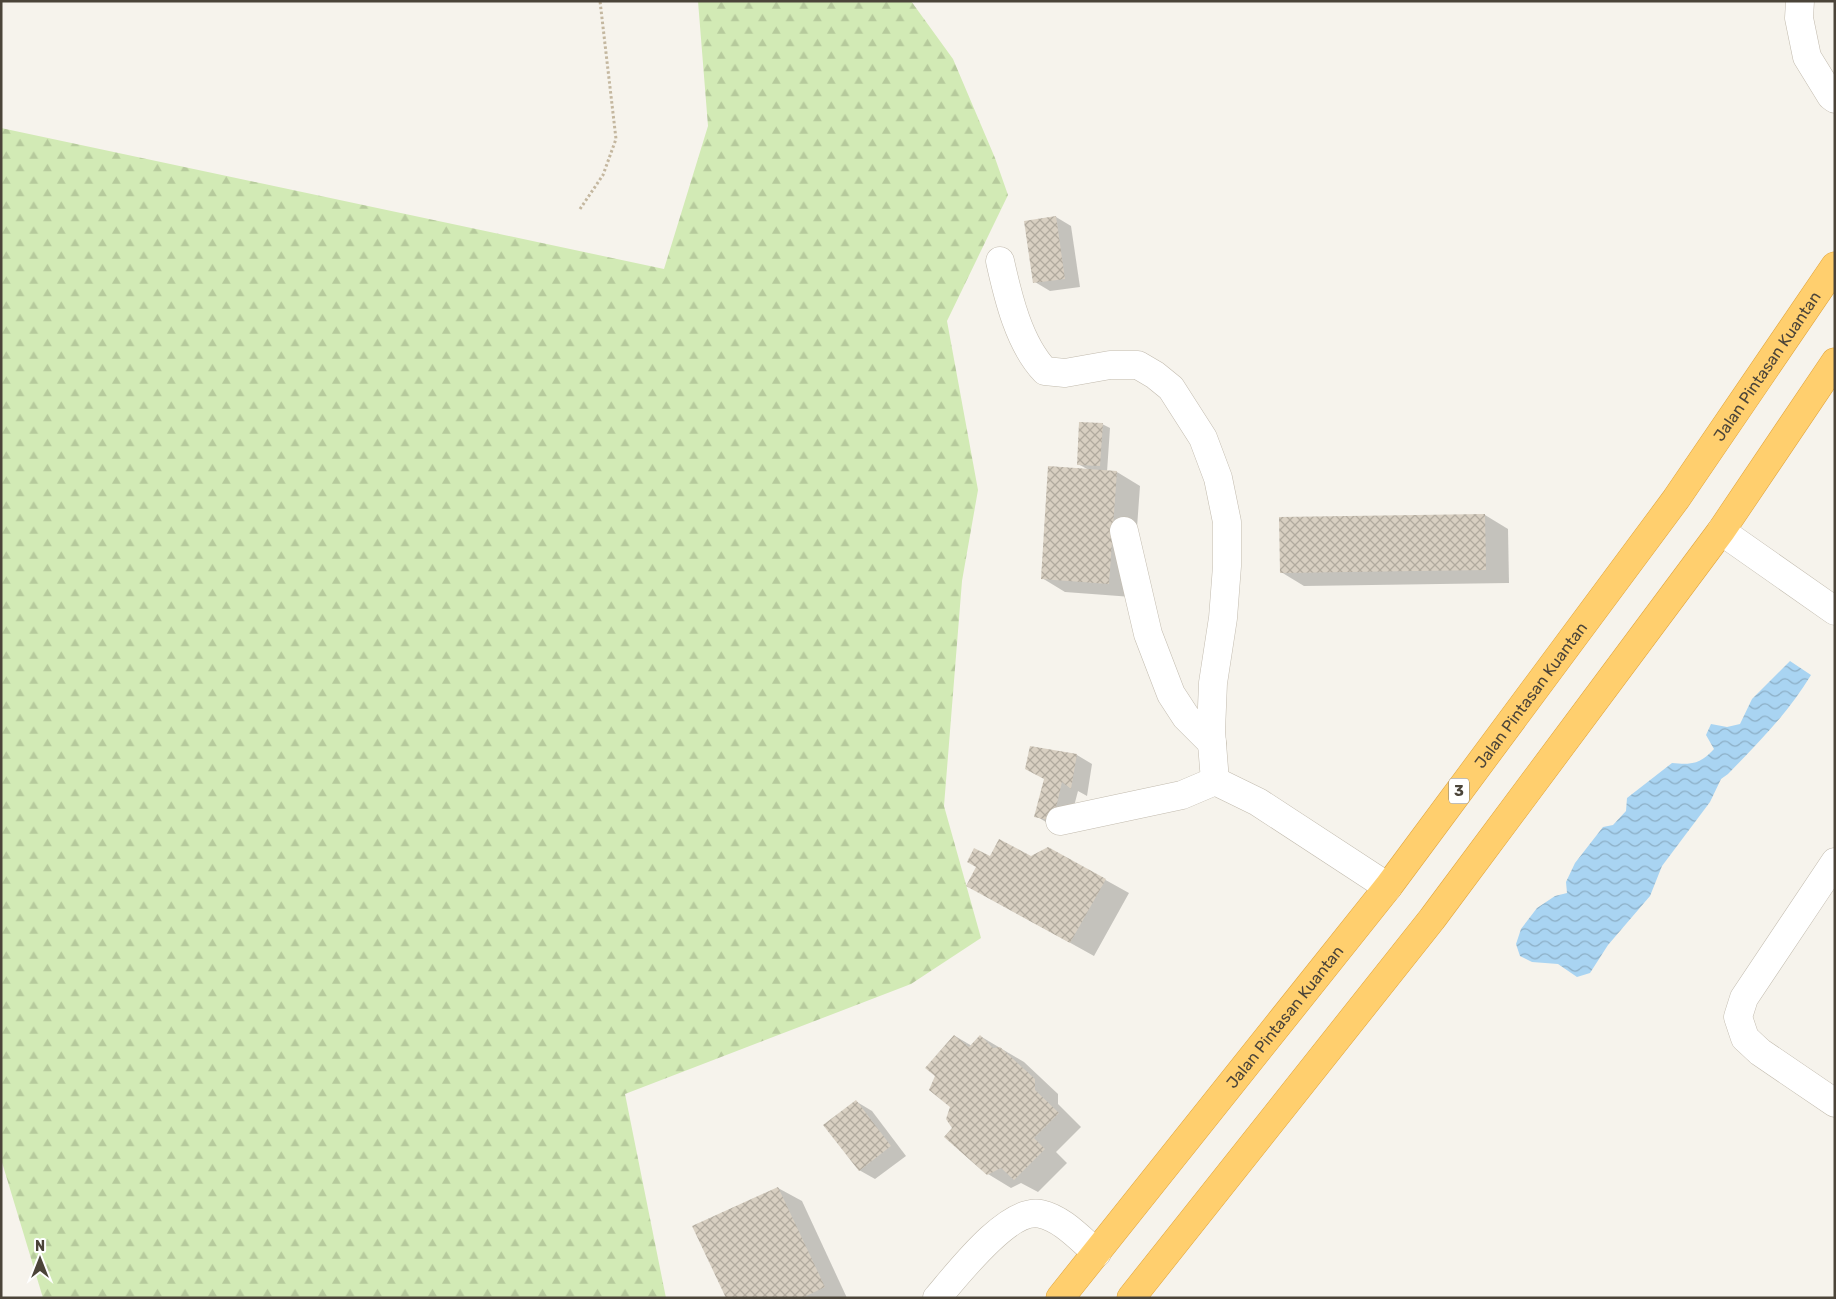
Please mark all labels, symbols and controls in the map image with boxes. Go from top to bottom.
street label: Jalan Pintasan Kuantan [1709,288,1824,444]
street label: Jalan Pintasan Kuantan [1470,618,1591,772]
road number: 3 [1449,778,1469,804]
street label: Jalan Pintasan Kuantan [1222,942,1347,1092]
north arrow [15,1234,65,1284]
text: N [35,1238,45,1255]

